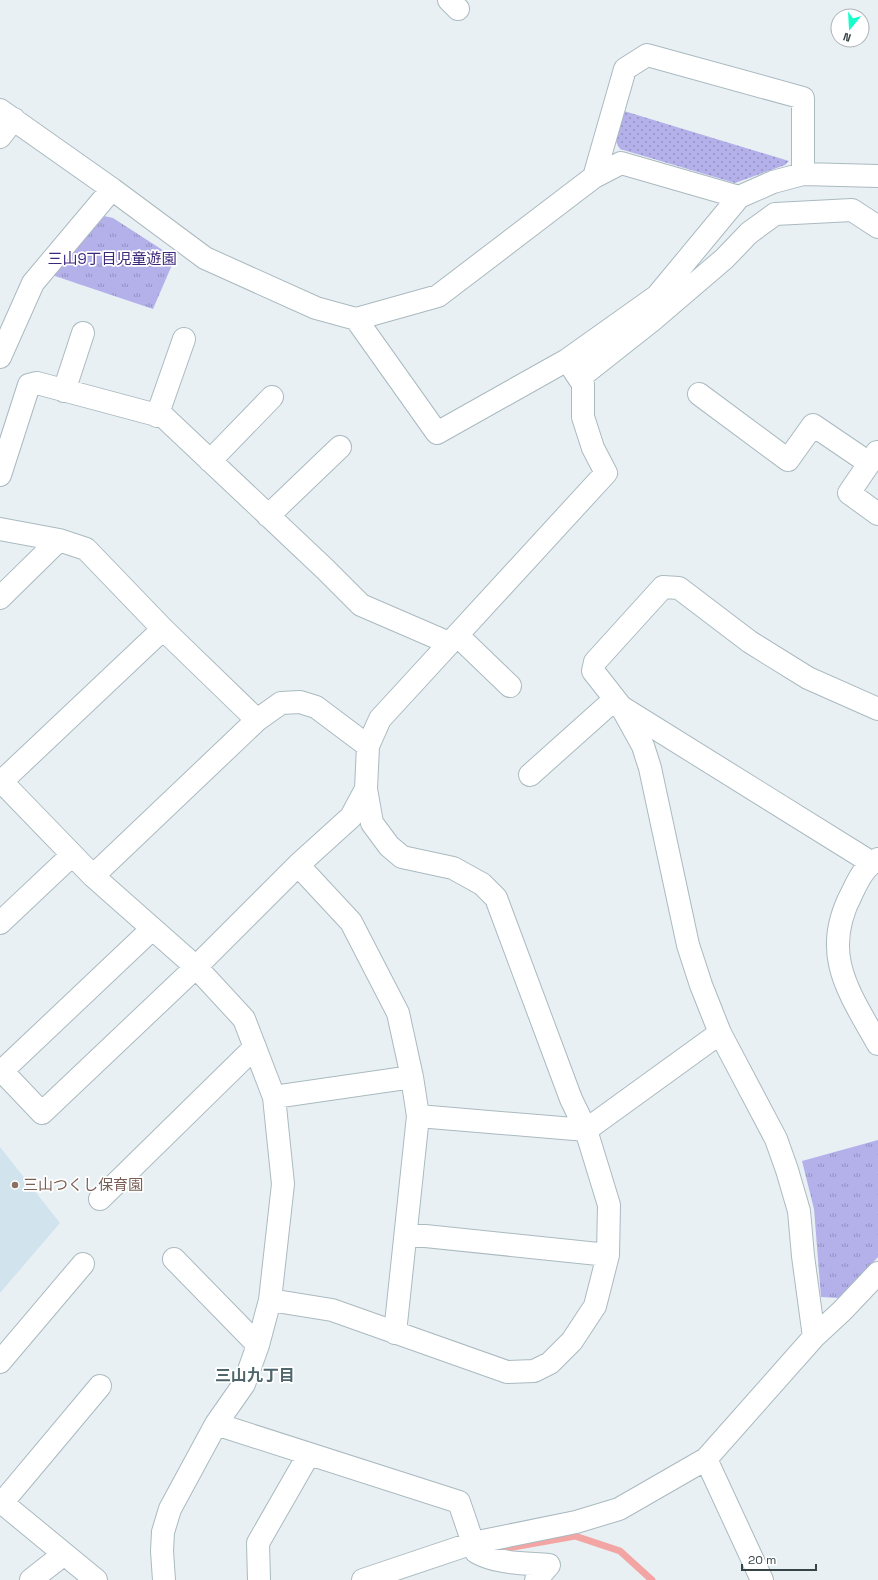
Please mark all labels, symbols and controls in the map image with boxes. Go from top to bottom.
north arrow [830,8,870,48]
text: N [841,30,853,45]
park label: 三山9丁目児童遊園 [47,249,177,268]
place label: 三山つくし保育園 [23,1175,143,1194]
marker: 三山つくし保育園 [10,1180,20,1190]
district label: 三山九丁目 [215,1365,295,1386]
scale bar [742,1546,816,1572]
text: 20 m [748,1552,776,1568]

